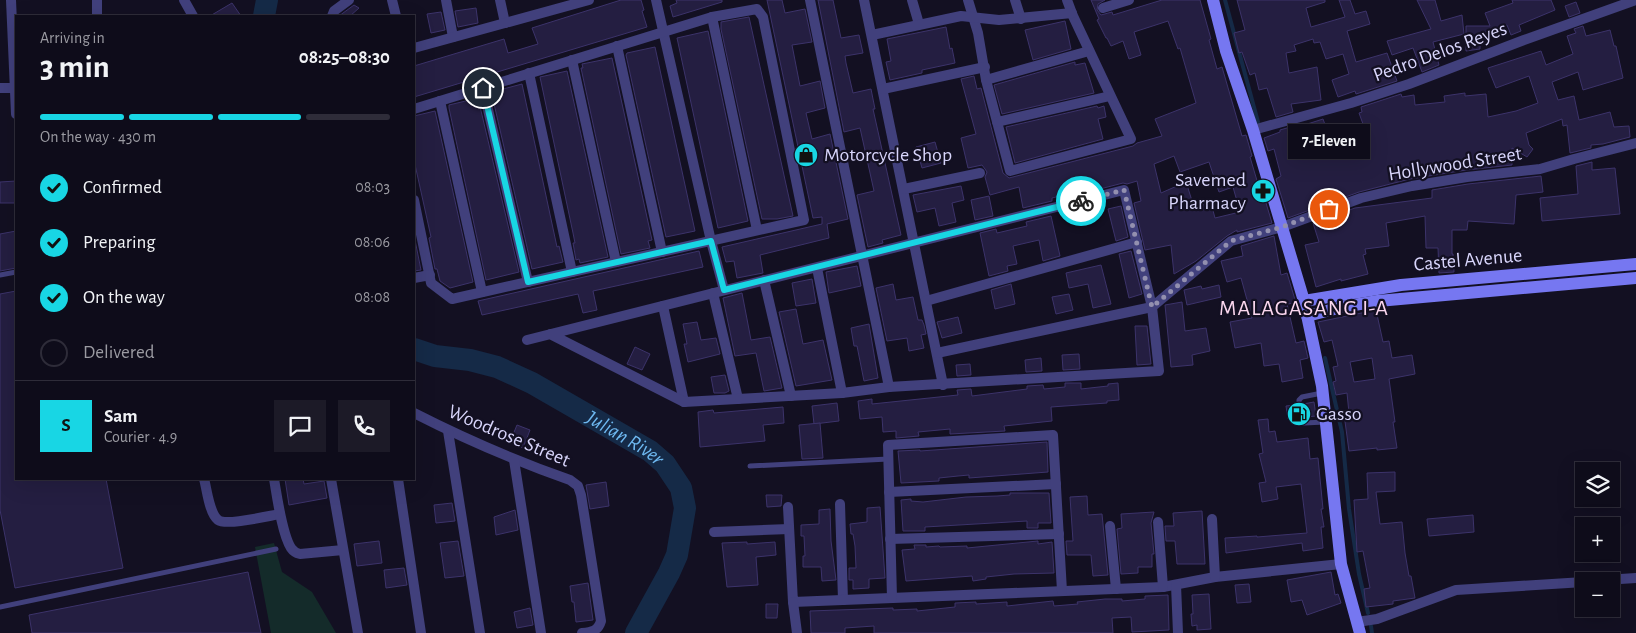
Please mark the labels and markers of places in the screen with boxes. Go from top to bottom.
pin [462,67,504,109]
callout: 7-Eleven [1288,124,1370,159]
shop icon: Motorcycle Shop [793,142,819,168]
place label: Motorcycle Shop [824,145,952,165]
place label: Savemed Pharmacy [1168,170,1246,213]
pharmacy icon: Savemed Pharmacy [1250,178,1276,204]
pin [1308,188,1350,230]
fuel station icon: Gasso [1286,401,1312,427]
place label: Gasso [1316,404,1362,424]

